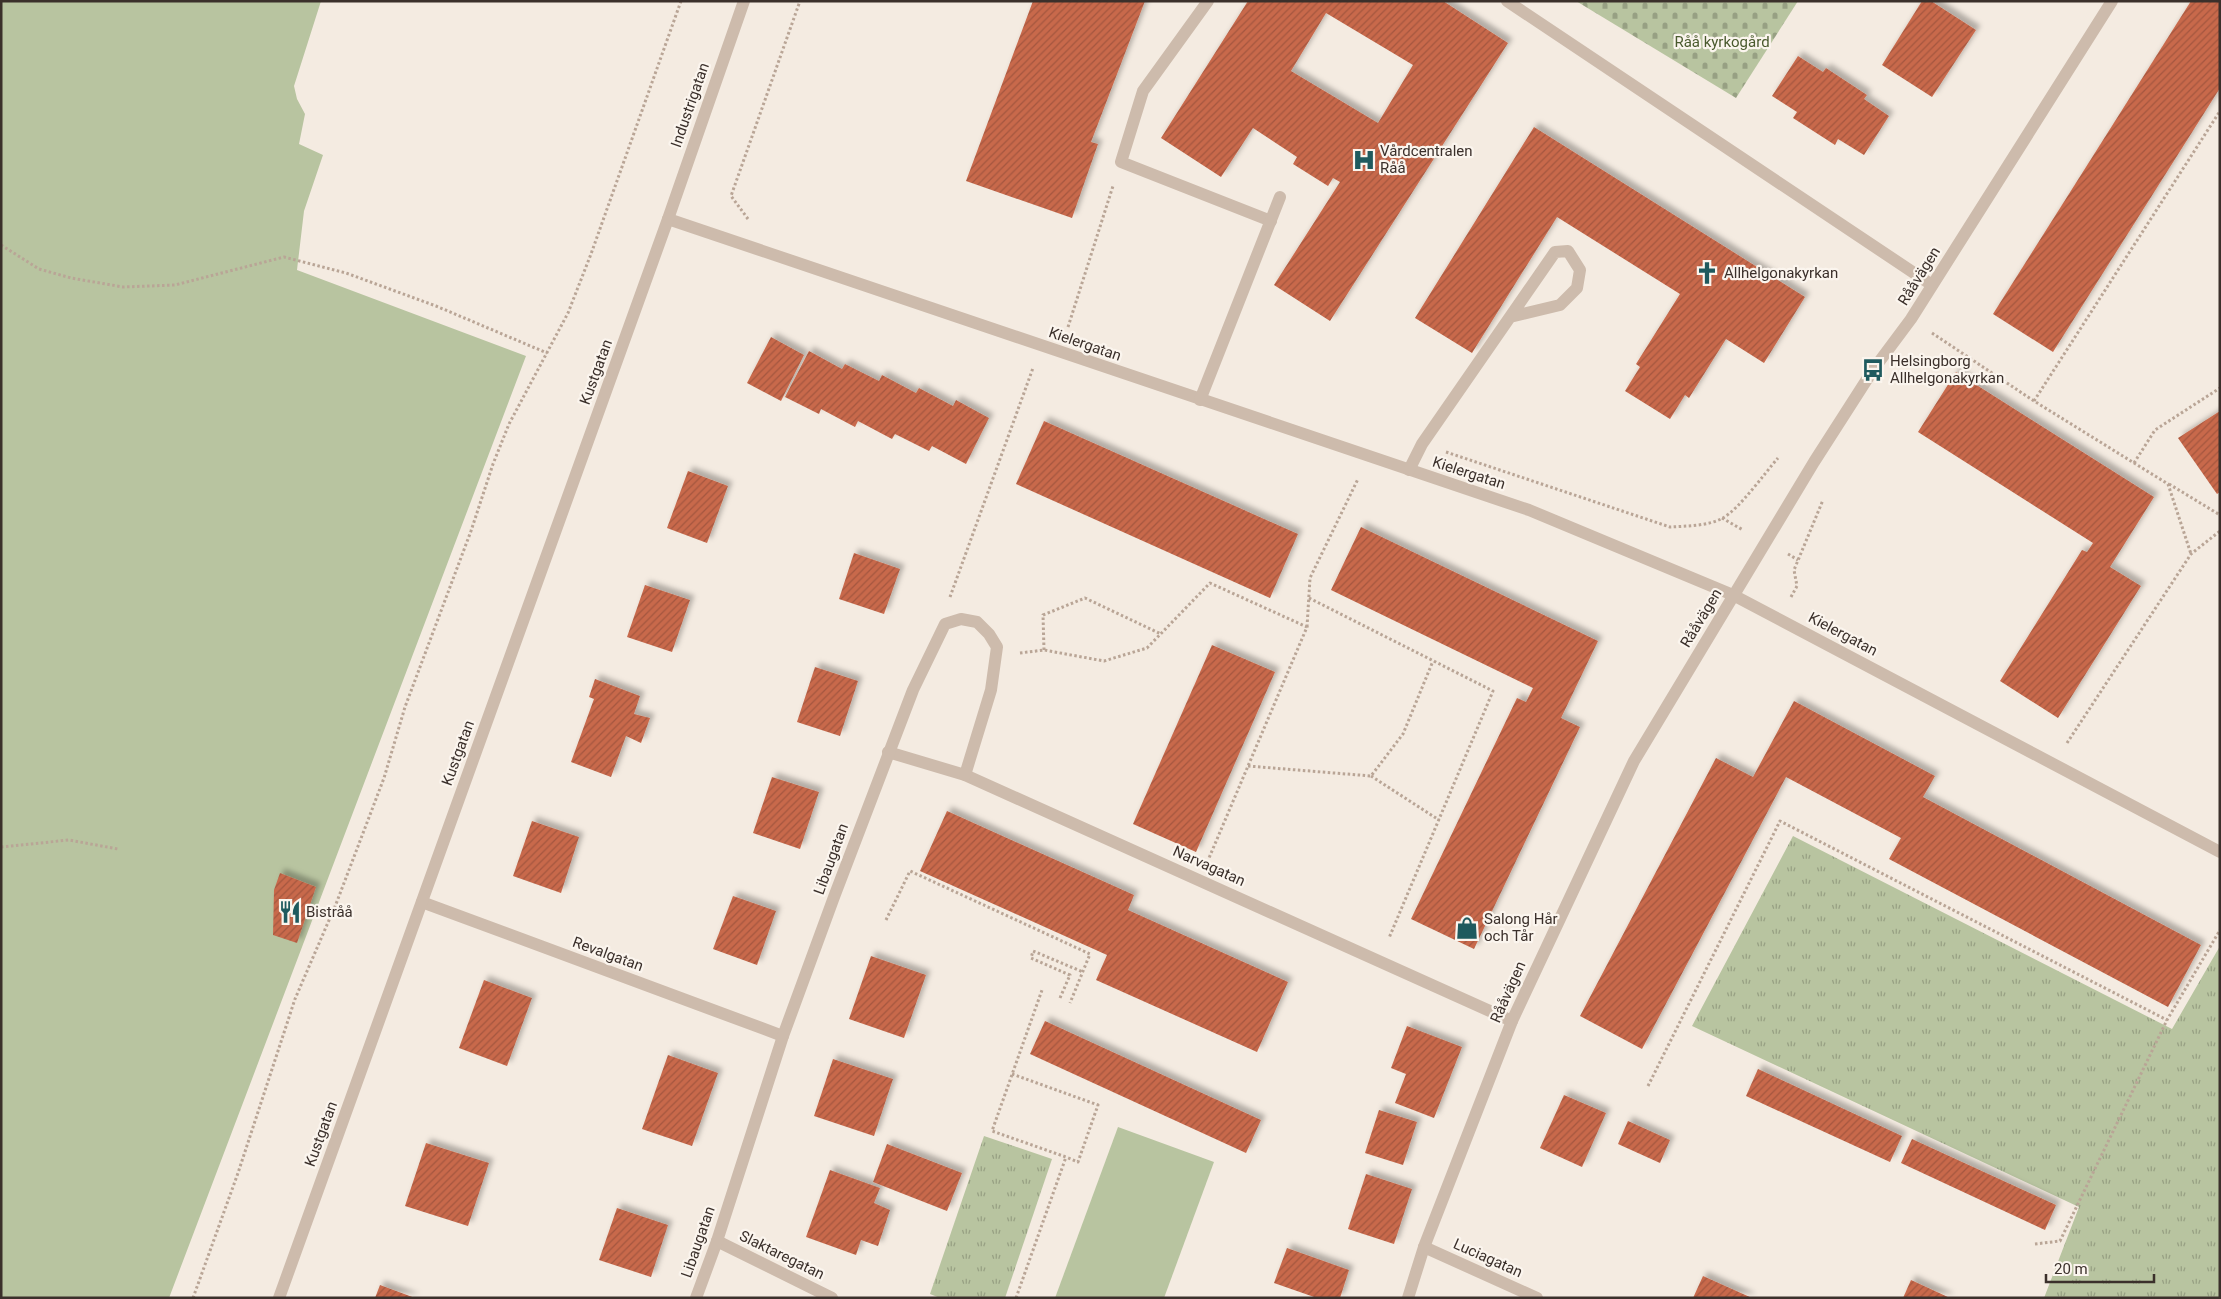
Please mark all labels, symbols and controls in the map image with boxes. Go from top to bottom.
park label: Råå kyrkogård [1674,33,1770,51]
street label: Industrigatan [667,60,713,150]
place label: Vårdcentralen Råå [1380,142,1473,177]
hospital icon: Vårdcentralen Råå [1351,147,1377,173]
street label: Rååvägen [1894,243,1944,309]
church icon: Allhelgonakyrkan [1694,260,1720,286]
place label: Allhelgonakyrkan [1724,264,1838,282]
street label: Kielergatan [1046,323,1124,365]
street label: Kustgatan [576,337,616,407]
place label: Helsingborg Allhelgonakyrkan [1890,352,2004,387]
bus stop icon: Helsingborg Allhelgonakyrkan [1860,357,1886,383]
street label: Kielergatan [1430,453,1508,493]
street label: Rååvägen [1676,585,1726,651]
street label: Kielergatan [1805,608,1881,660]
street label: Kustgatan [438,718,478,788]
street label: Libaugatan [810,821,852,897]
street label: Narvagatan [1170,842,1248,890]
restaurant icon: Bistråå [277,899,303,925]
place label: Bistråå [306,903,353,921]
place label: Salong Hår och Tår [1484,910,1558,945]
shop icon: Salong Hår och Tår [1454,915,1480,941]
street label: Revalgatan [570,933,646,975]
street label: Rååvägen [1486,958,1530,1026]
street label: Kustgatan [301,1099,341,1169]
street label: Libaugatan [677,1204,719,1280]
street label: Slaktaregatan [737,1227,827,1283]
street label: Luciagatan [1451,1235,1525,1281]
scale bar [2046,1252,2154,1284]
text: 20 m [2054,1260,2088,1278]

